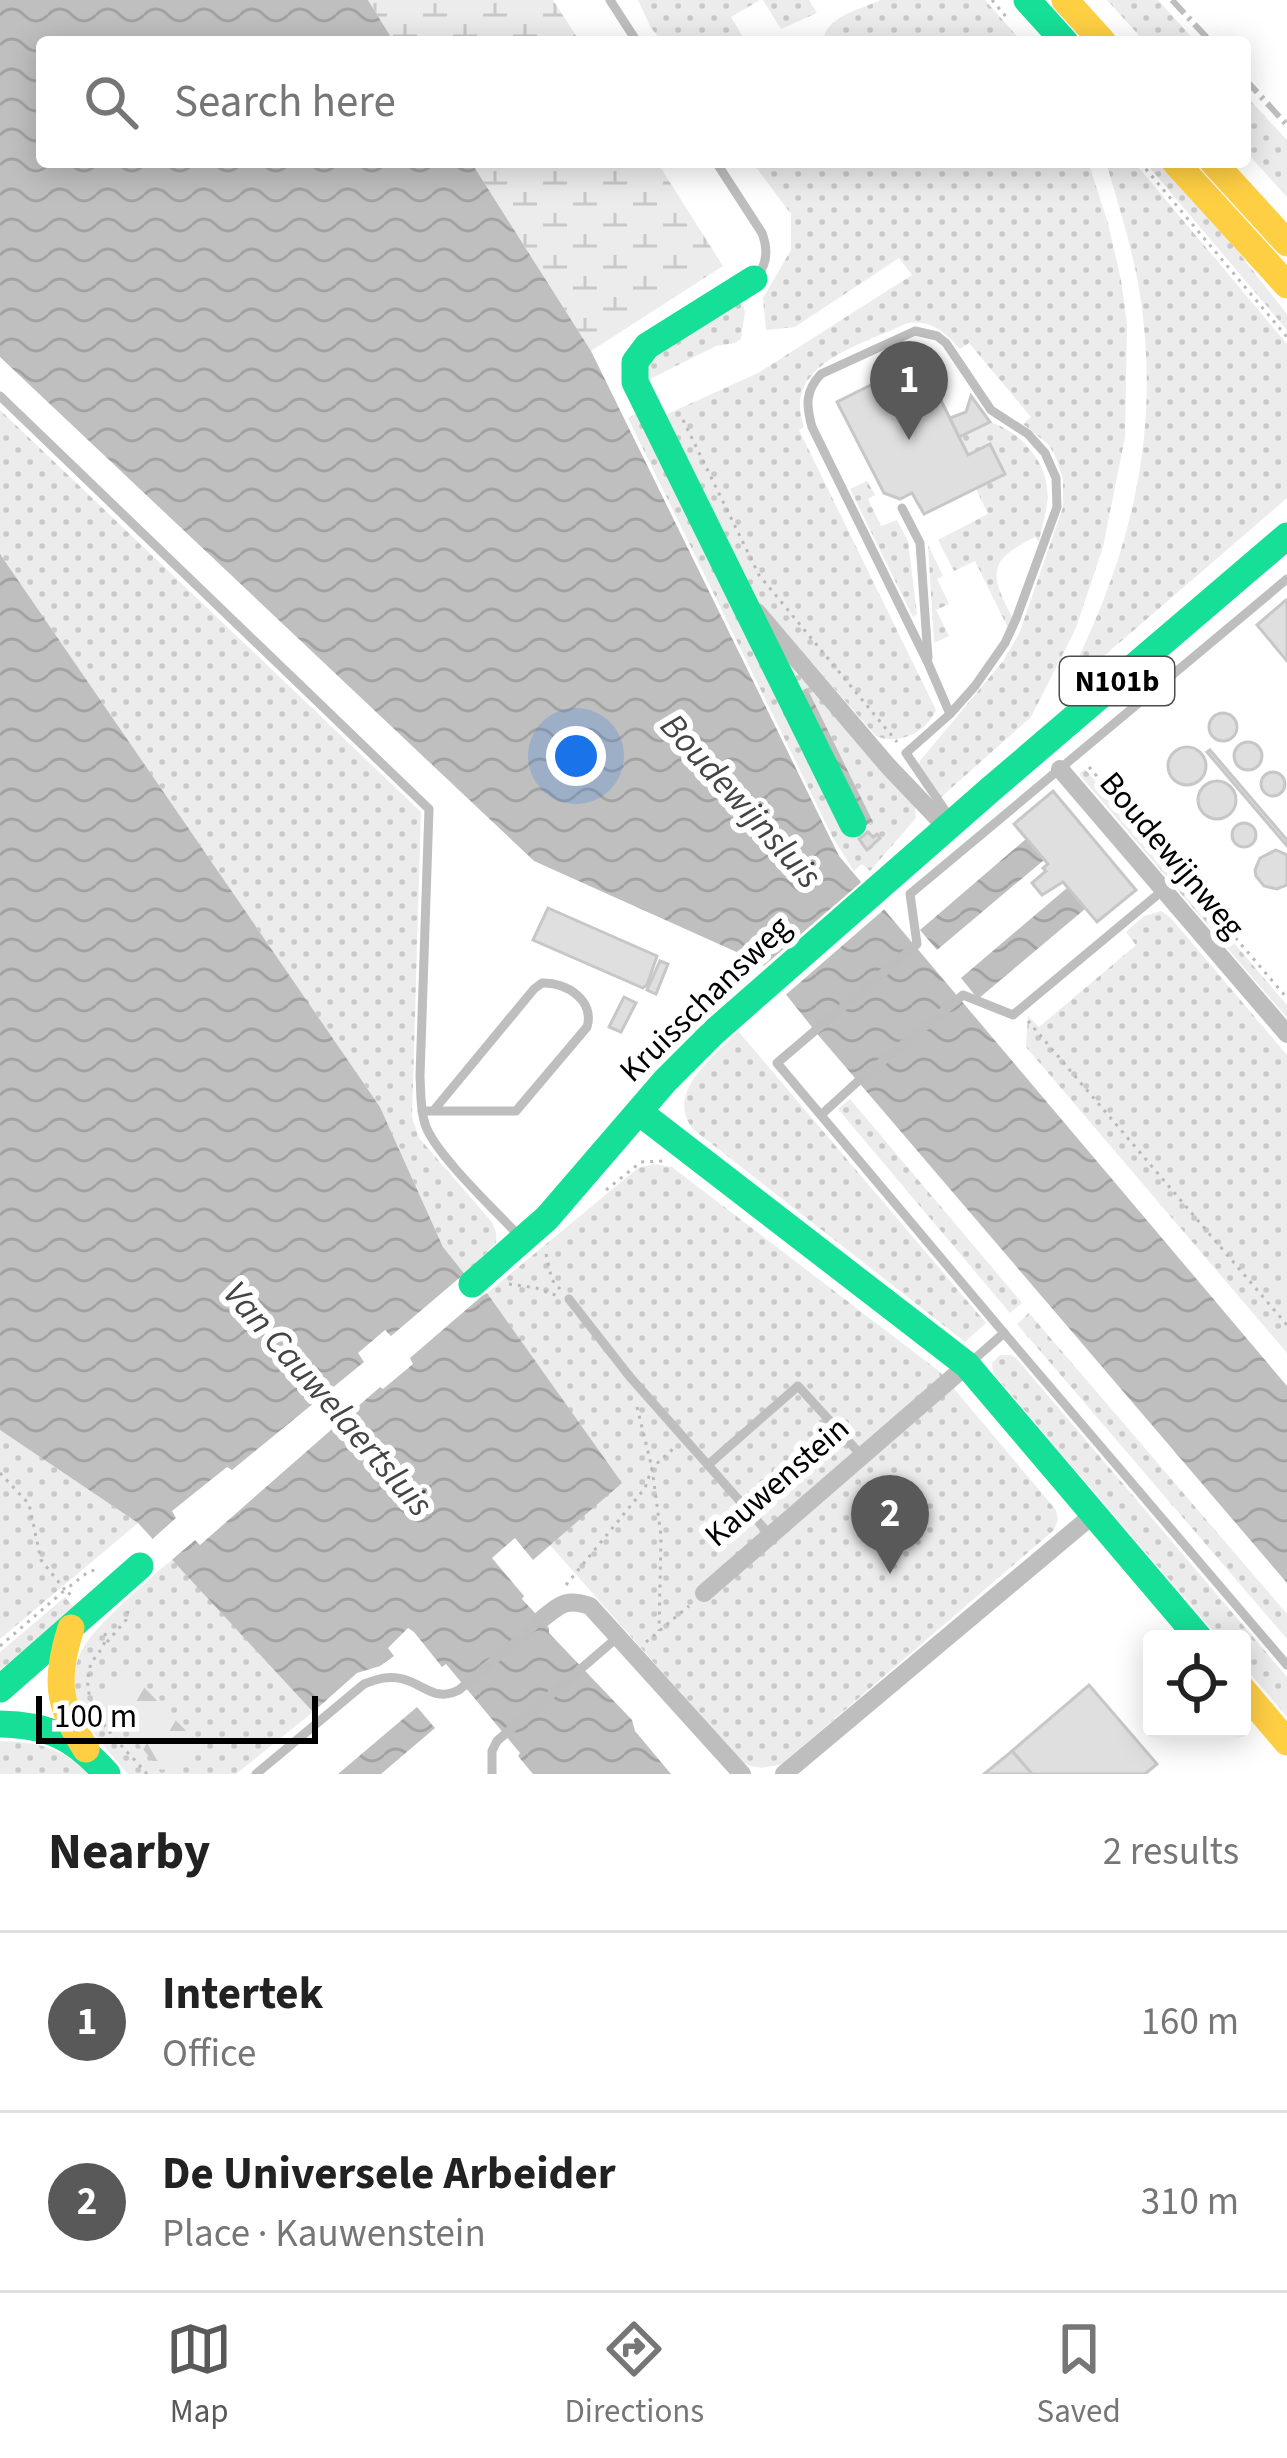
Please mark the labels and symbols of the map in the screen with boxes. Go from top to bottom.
pin: 1 [870,341,948,440]
road number: N101b [1060,657,1174,705]
water label: Boudewijnsluis [648,702,834,900]
your location [546,726,606,786]
street label: Boudewijnweg [1088,762,1256,949]
street label: Kruisschansweg [609,905,801,1093]
water label: Van Cauwelaertsluis [211,1270,445,1528]
street label: Kauwenstein [694,1406,860,1558]
pin: 2 [851,1475,929,1574]
scale bar [36,1690,318,1743]

